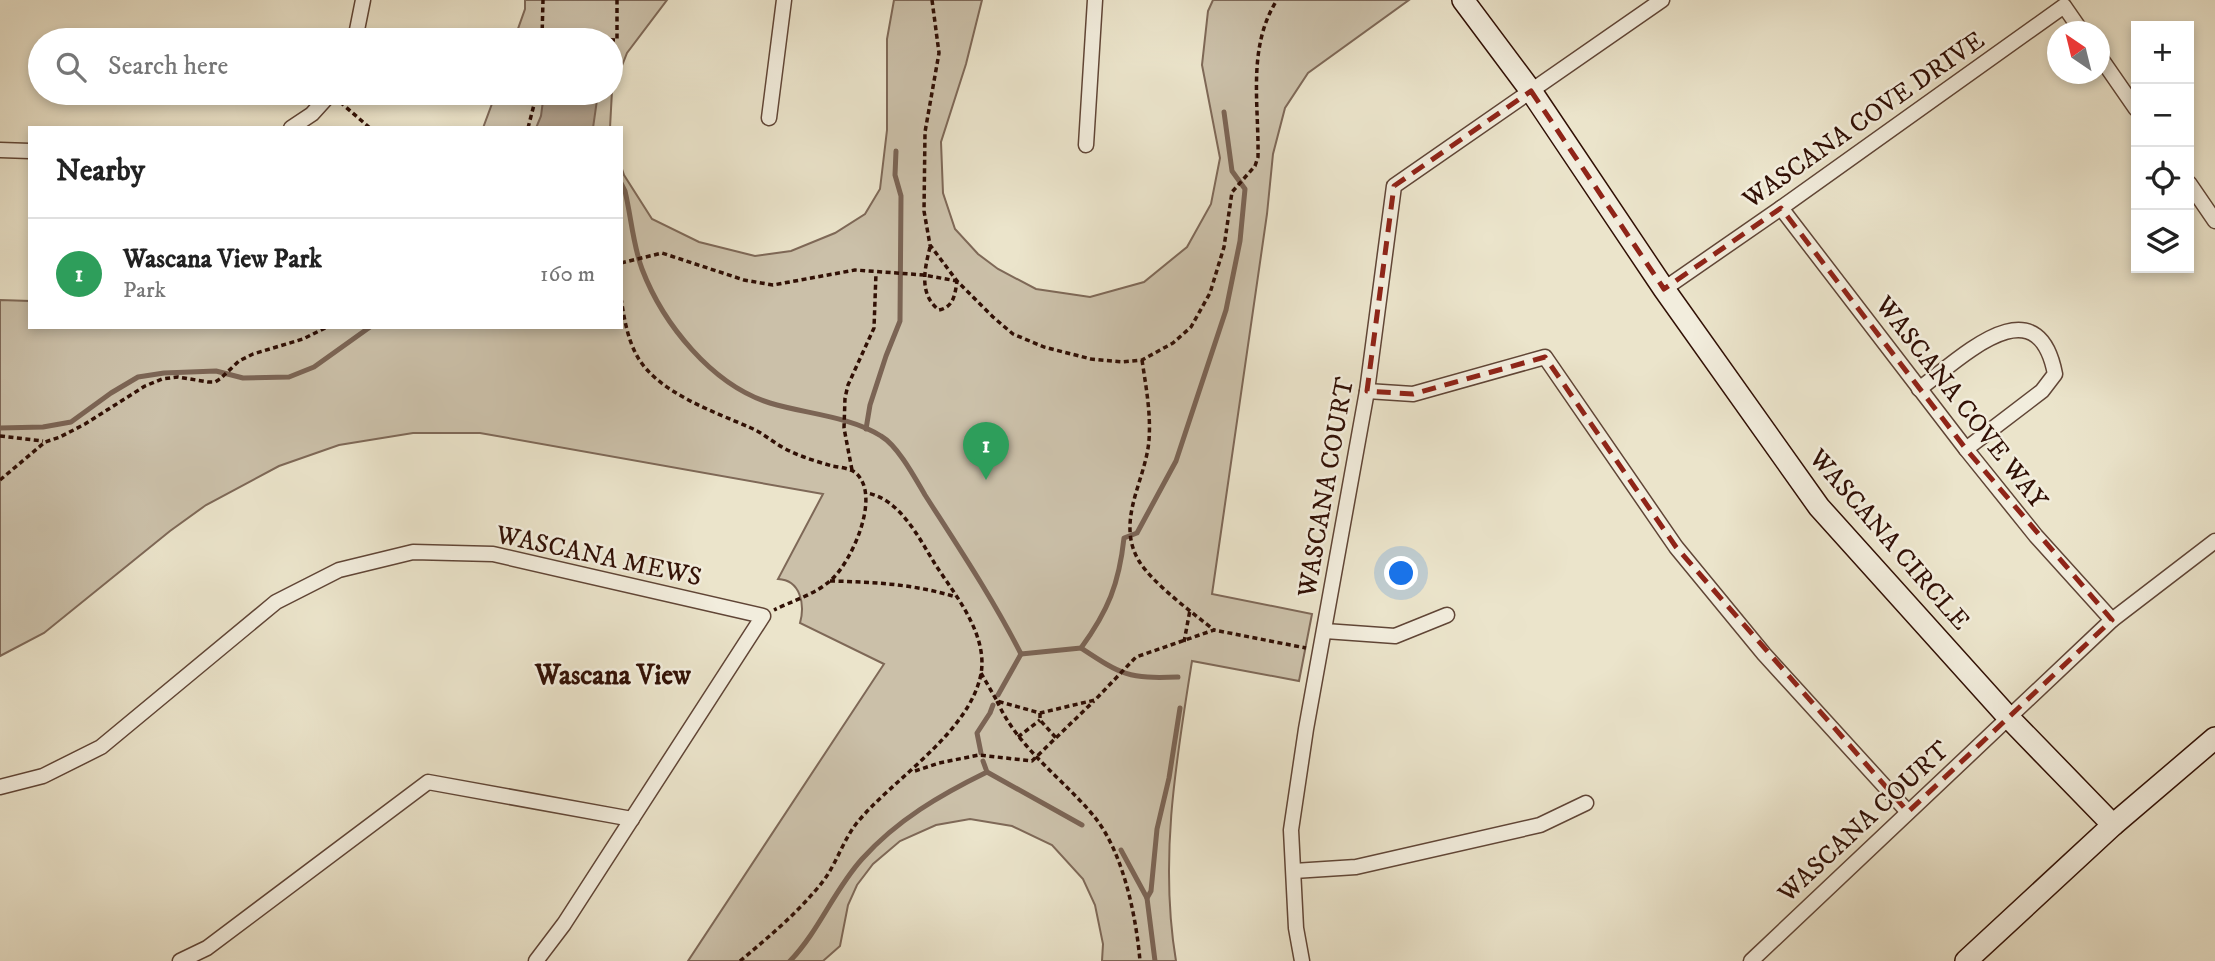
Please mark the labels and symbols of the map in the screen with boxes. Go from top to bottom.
north arrow [2047,21,2110,84]
street label: WASCANA COVE DRIVE [1736,24,1991,217]
street label: WASCANA COVE WAY [1867,289,2055,516]
street label: WASCANA COURT [1291,374,1362,601]
pin: 1 [963,422,1009,480]
street label: WASCANA CIRCLE [1800,442,1977,637]
street label: WASCANA MEWS [492,518,705,594]
your location [1384,556,1418,590]
district label: Wascana View [534,658,692,693]
street label: WASCANA COURT [1771,734,1957,911]

